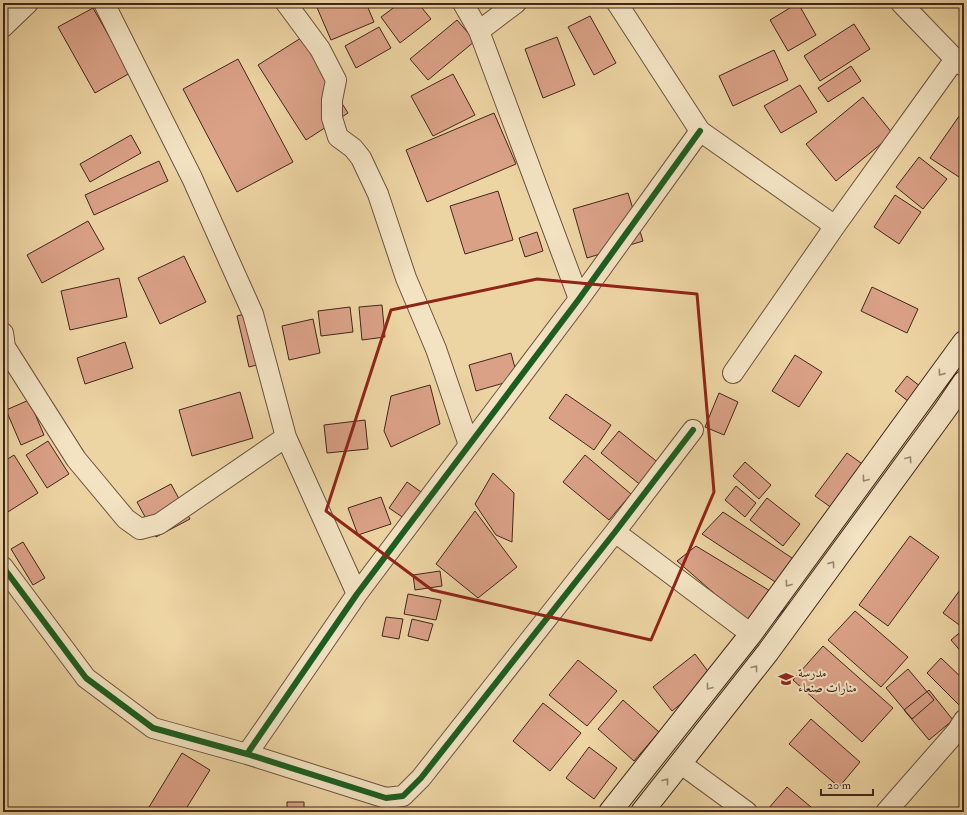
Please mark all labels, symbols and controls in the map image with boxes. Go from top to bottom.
one-way arrow [939,369,946,376]
one-way arrow [904,456,912,463]
one-way arrow [863,474,870,481]
one-way arrow [828,561,835,568]
one-way arrow [786,579,793,586]
place label: مدرسة منارات صنعاء [798,665,857,696]
one-way arrow [750,666,757,673]
school or university icon: مدرسة منارات صنعاء [777,670,795,688]
one-way arrow [707,682,714,689]
scale bar [821,771,873,797]
text: 20 m [827,778,852,793]
one-way arrow [661,779,668,786]

